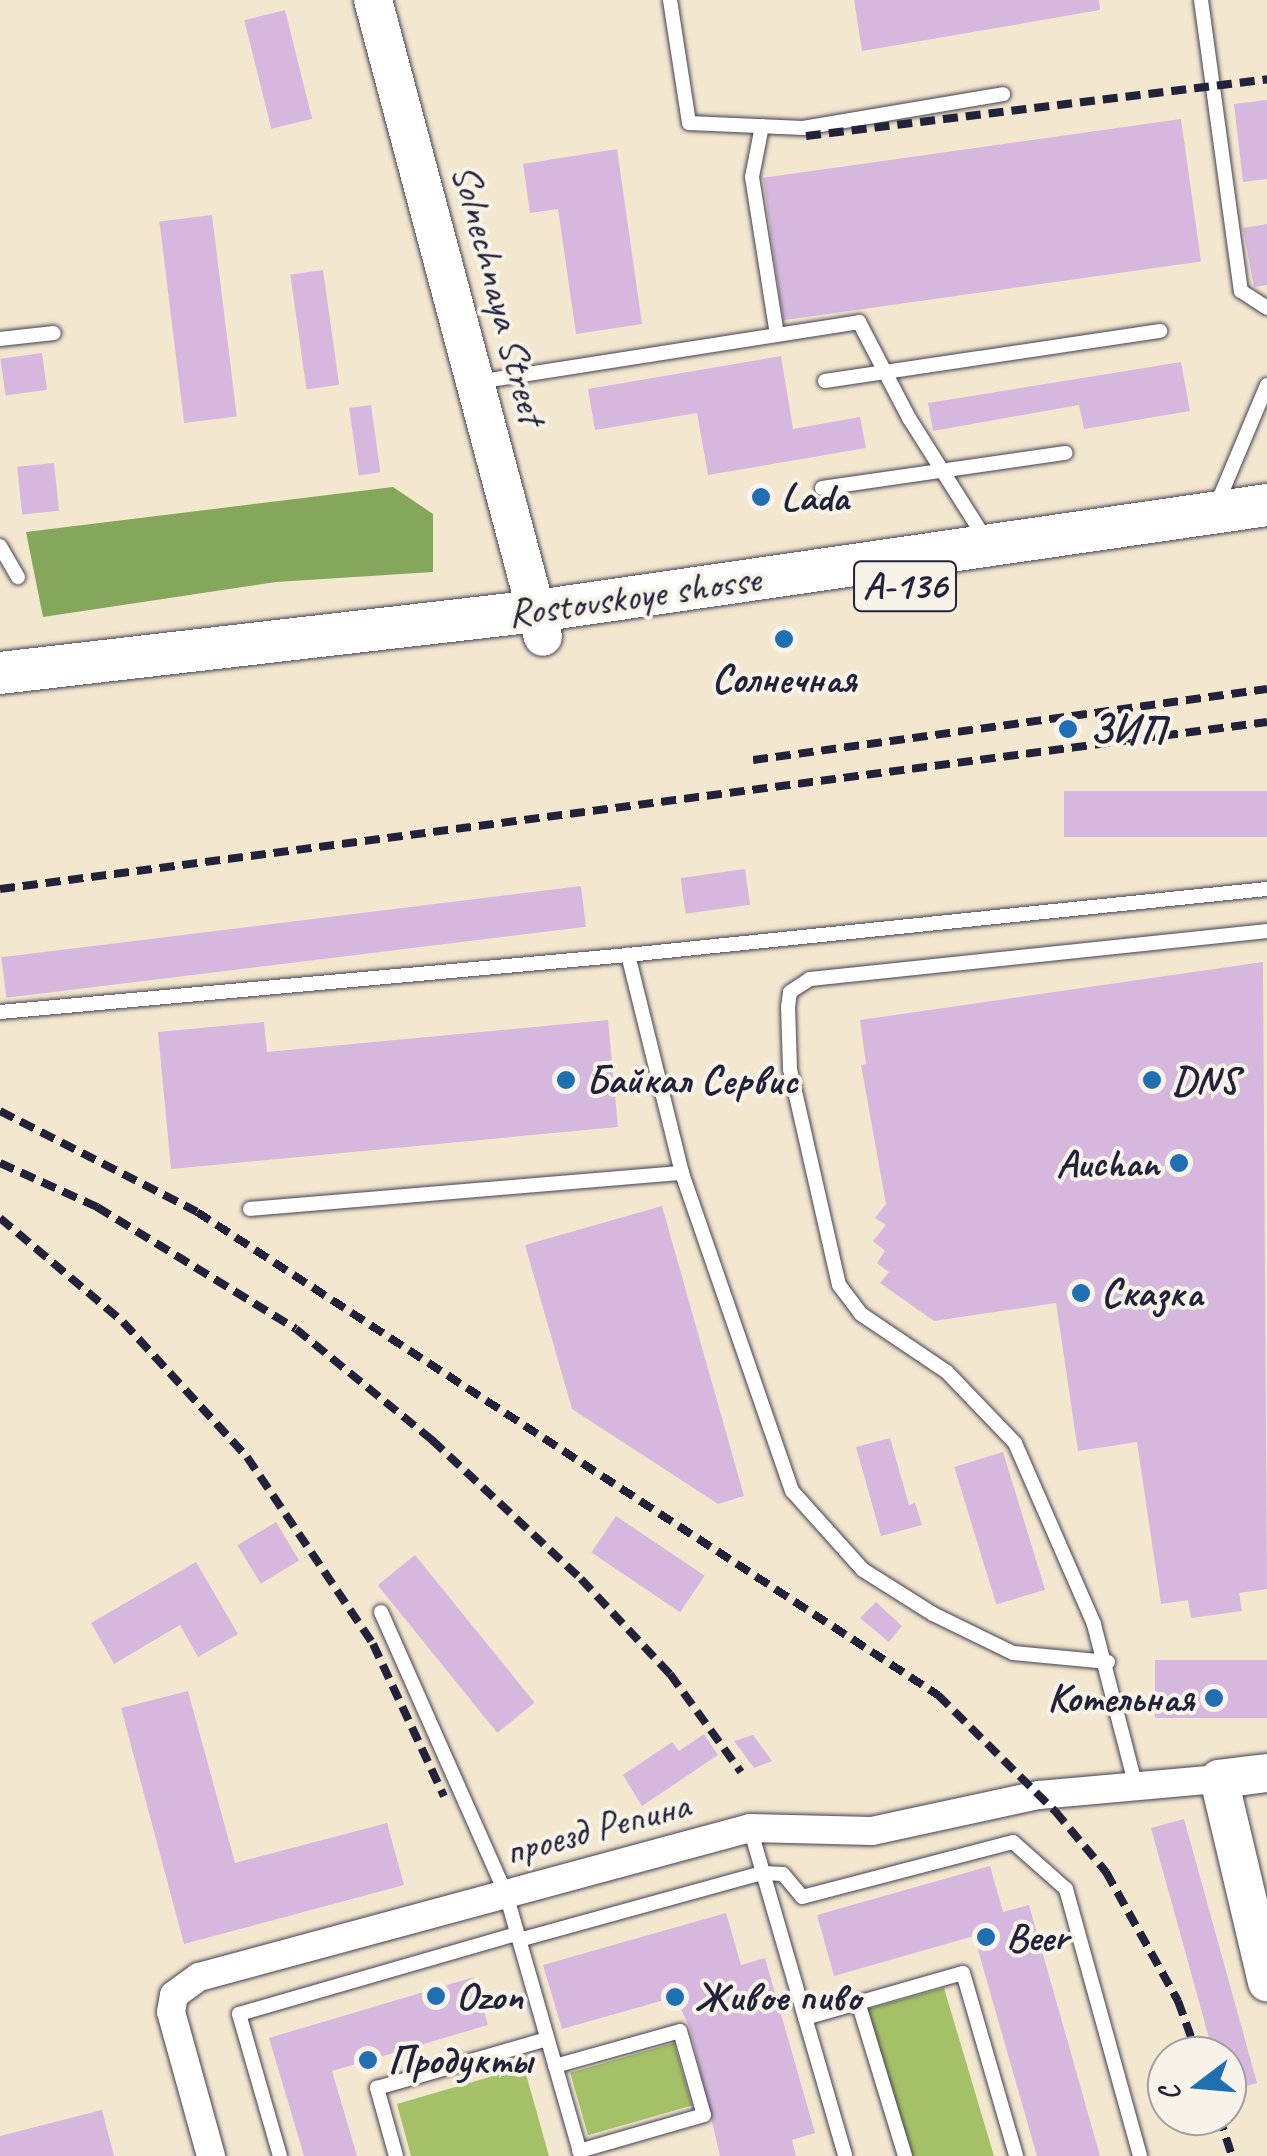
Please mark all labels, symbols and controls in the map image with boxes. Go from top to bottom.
street label: Solnechnaya Street [441,159,557,429]
place label: Lada [781,473,848,521]
marker: Lada [750,486,772,508]
road number: А-136 [852,553,958,619]
street label: Rostovskoye shosse [505,555,763,637]
marker: Солнечная [773,628,795,650]
place label: Солнечная [712,655,856,703]
place label: ЗИП [1090,705,1164,753]
marker: ЗИП [1055,716,1081,742]
place label: Байкал Сервис [586,1056,798,1104]
place label: DNS [1172,1056,1238,1104]
marker: Байкал Сервис [555,1069,577,1091]
marker: DNS [1141,1069,1163,1091]
place label: Auchan [1056,1139,1159,1187]
marker: Auchan [1168,1152,1190,1174]
place label: Сказка [1101,1269,1202,1317]
marker: Сказка [1070,1282,1092,1304]
place label: Котельная [1048,1674,1194,1722]
marker: Котельная [1203,1687,1225,1709]
street label: проезд Репина [500,1780,694,1876]
place label: Beer [1006,1913,1068,1961]
marker: Beer [975,1926,997,1948]
place label: Ozon [456,1972,523,2020]
place label: Живое пиво [695,1973,858,2021]
marker: Ozon [425,1985,447,2007]
marker: Живое пиво [664,1986,686,2008]
place label: Продукты [388,2036,532,2084]
north arrow [1147,2036,1247,2136]
marker: Продукты [357,2049,379,2071]
text: С [1151,2082,1188,2105]

